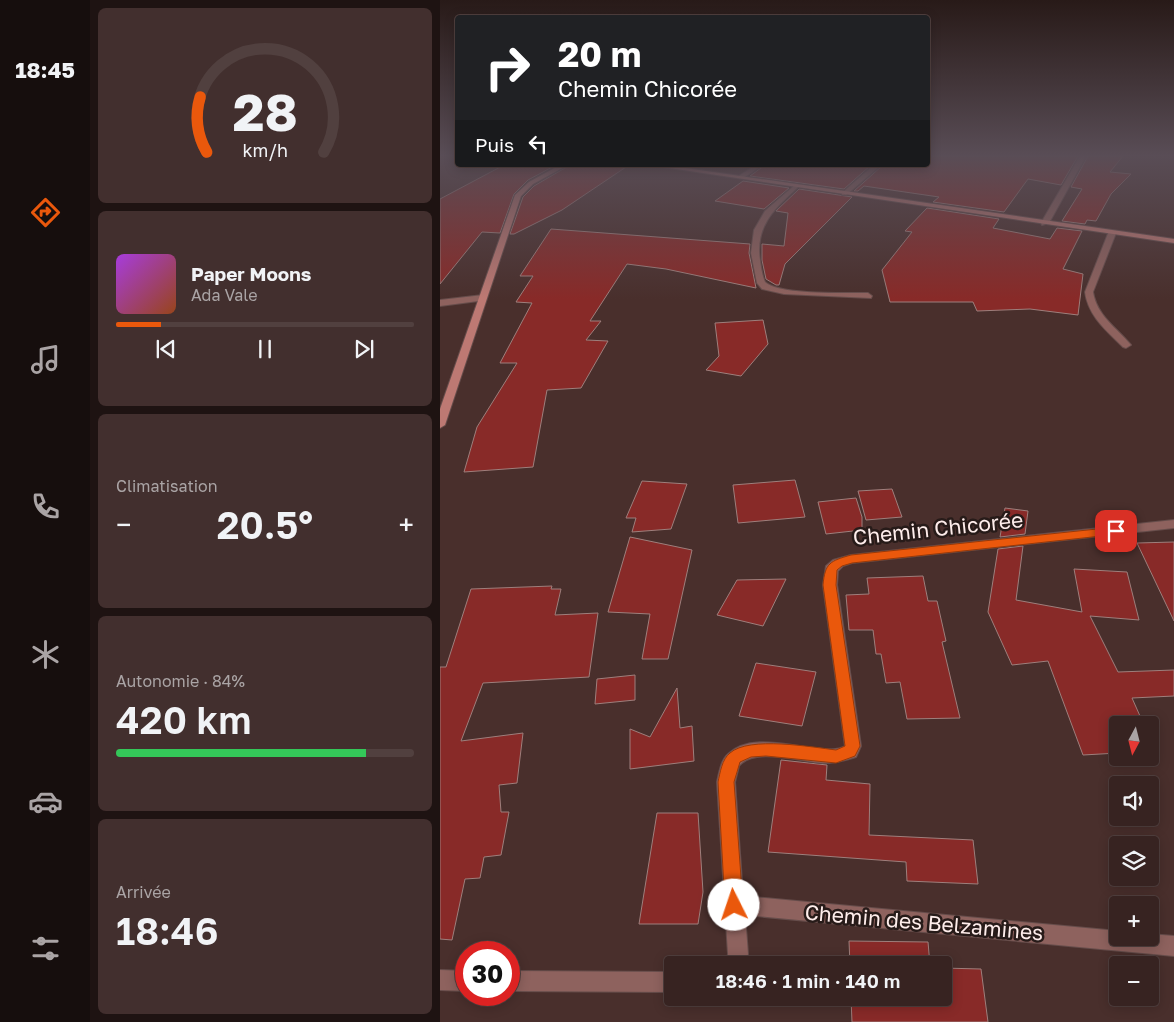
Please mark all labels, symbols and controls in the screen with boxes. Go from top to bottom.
text: 20 m [558,33,641,75]
icon: right [475,35,540,100]
text: 18:45 [15,56,75,83]
text: Chemin Chicorée [558,75,737,102]
text: 28 [232,80,298,142]
icon: left [524,130,552,158]
text: Puis [475,133,514,156]
text: km/h [242,139,288,161]
icon: directions [28,195,63,230]
text: Paper Moons [191,262,311,285]
text: Ada Vale [191,285,257,305]
icon: previous [152,335,180,363]
icon: pause [251,335,279,363]
icon: next [350,335,378,363]
icon: music [28,342,63,377]
text: Climatisation [116,476,218,496]
icon: phone [28,489,63,524]
text: 20.5° [217,502,313,547]
street label: Chemin Chicorée [852,506,1024,550]
text: − [116,508,131,541]
text: + [399,508,414,541]
pin [1095,510,1137,552]
icon: arrive [1102,517,1130,545]
icon: climate [28,637,63,672]
text: Autonomie · 84% [116,671,245,691]
text: 420 km [116,697,252,742]
north arrow [1109,716,1159,766]
map controls [1109,716,1159,1006]
button: sound [1109,776,1159,826]
icon: car [28,784,63,819]
button: layers [1109,836,1159,886]
position arrow [707,878,759,930]
text: Arrivée [116,882,171,902]
button: + [1109,896,1159,946]
street label: Chemin des Belzamines [804,899,1044,945]
text: 18:46 [116,908,218,953]
icon: filters [28,931,63,966]
speed limit sign: 30 [455,941,520,1006]
button: − [1109,956,1159,1006]
text: 18:46 · 1 min · 140 m [716,969,900,992]

